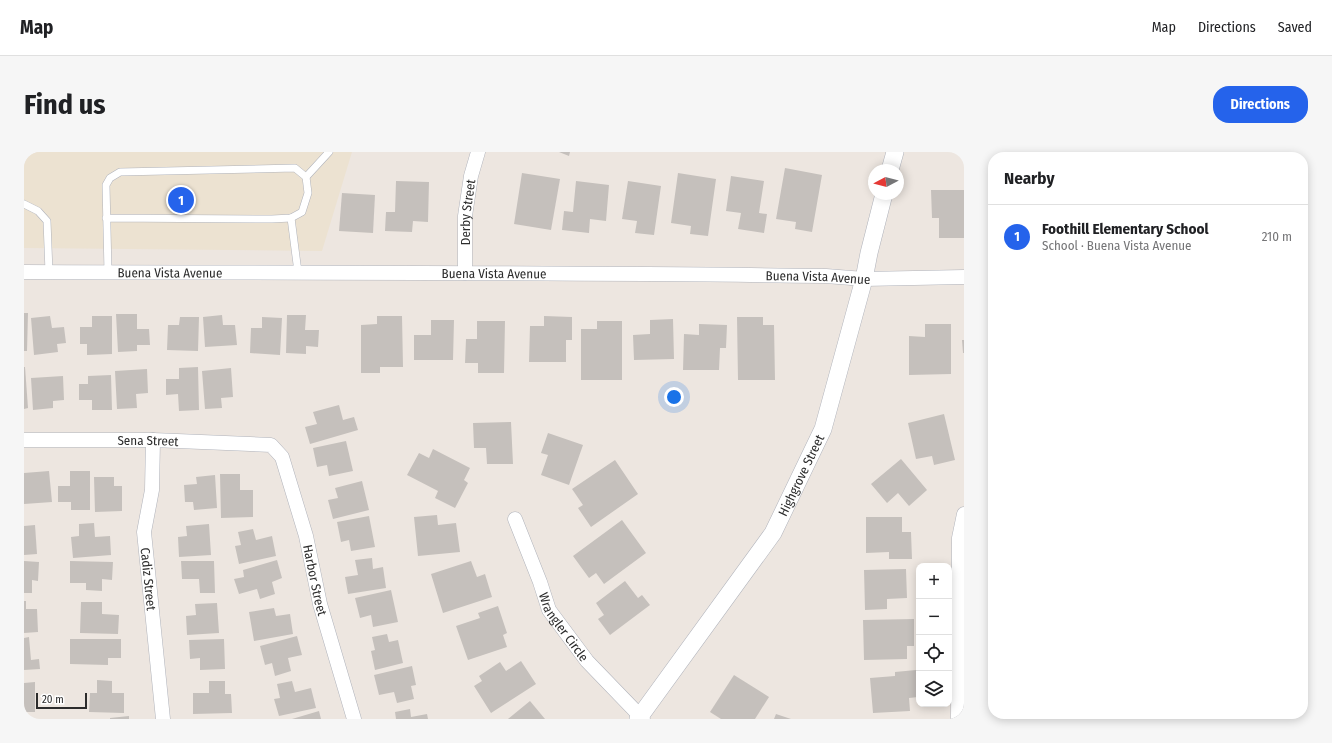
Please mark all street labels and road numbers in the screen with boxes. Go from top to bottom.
street label: Derby Street [458,177,479,245]
street label: Buena Vista Avenue [117,265,222,280]
street label: Buena Vista Avenue [442,266,546,281]
street label: Buena Vista Avenue [765,268,870,287]
street label: Highgrove Street [775,432,828,519]
street label: Sena Street [117,433,180,449]
street label: Harbor Street [300,543,330,618]
street label: Cadiz Street [138,547,159,612]
street label: Wrangler Circle [536,591,592,664]

